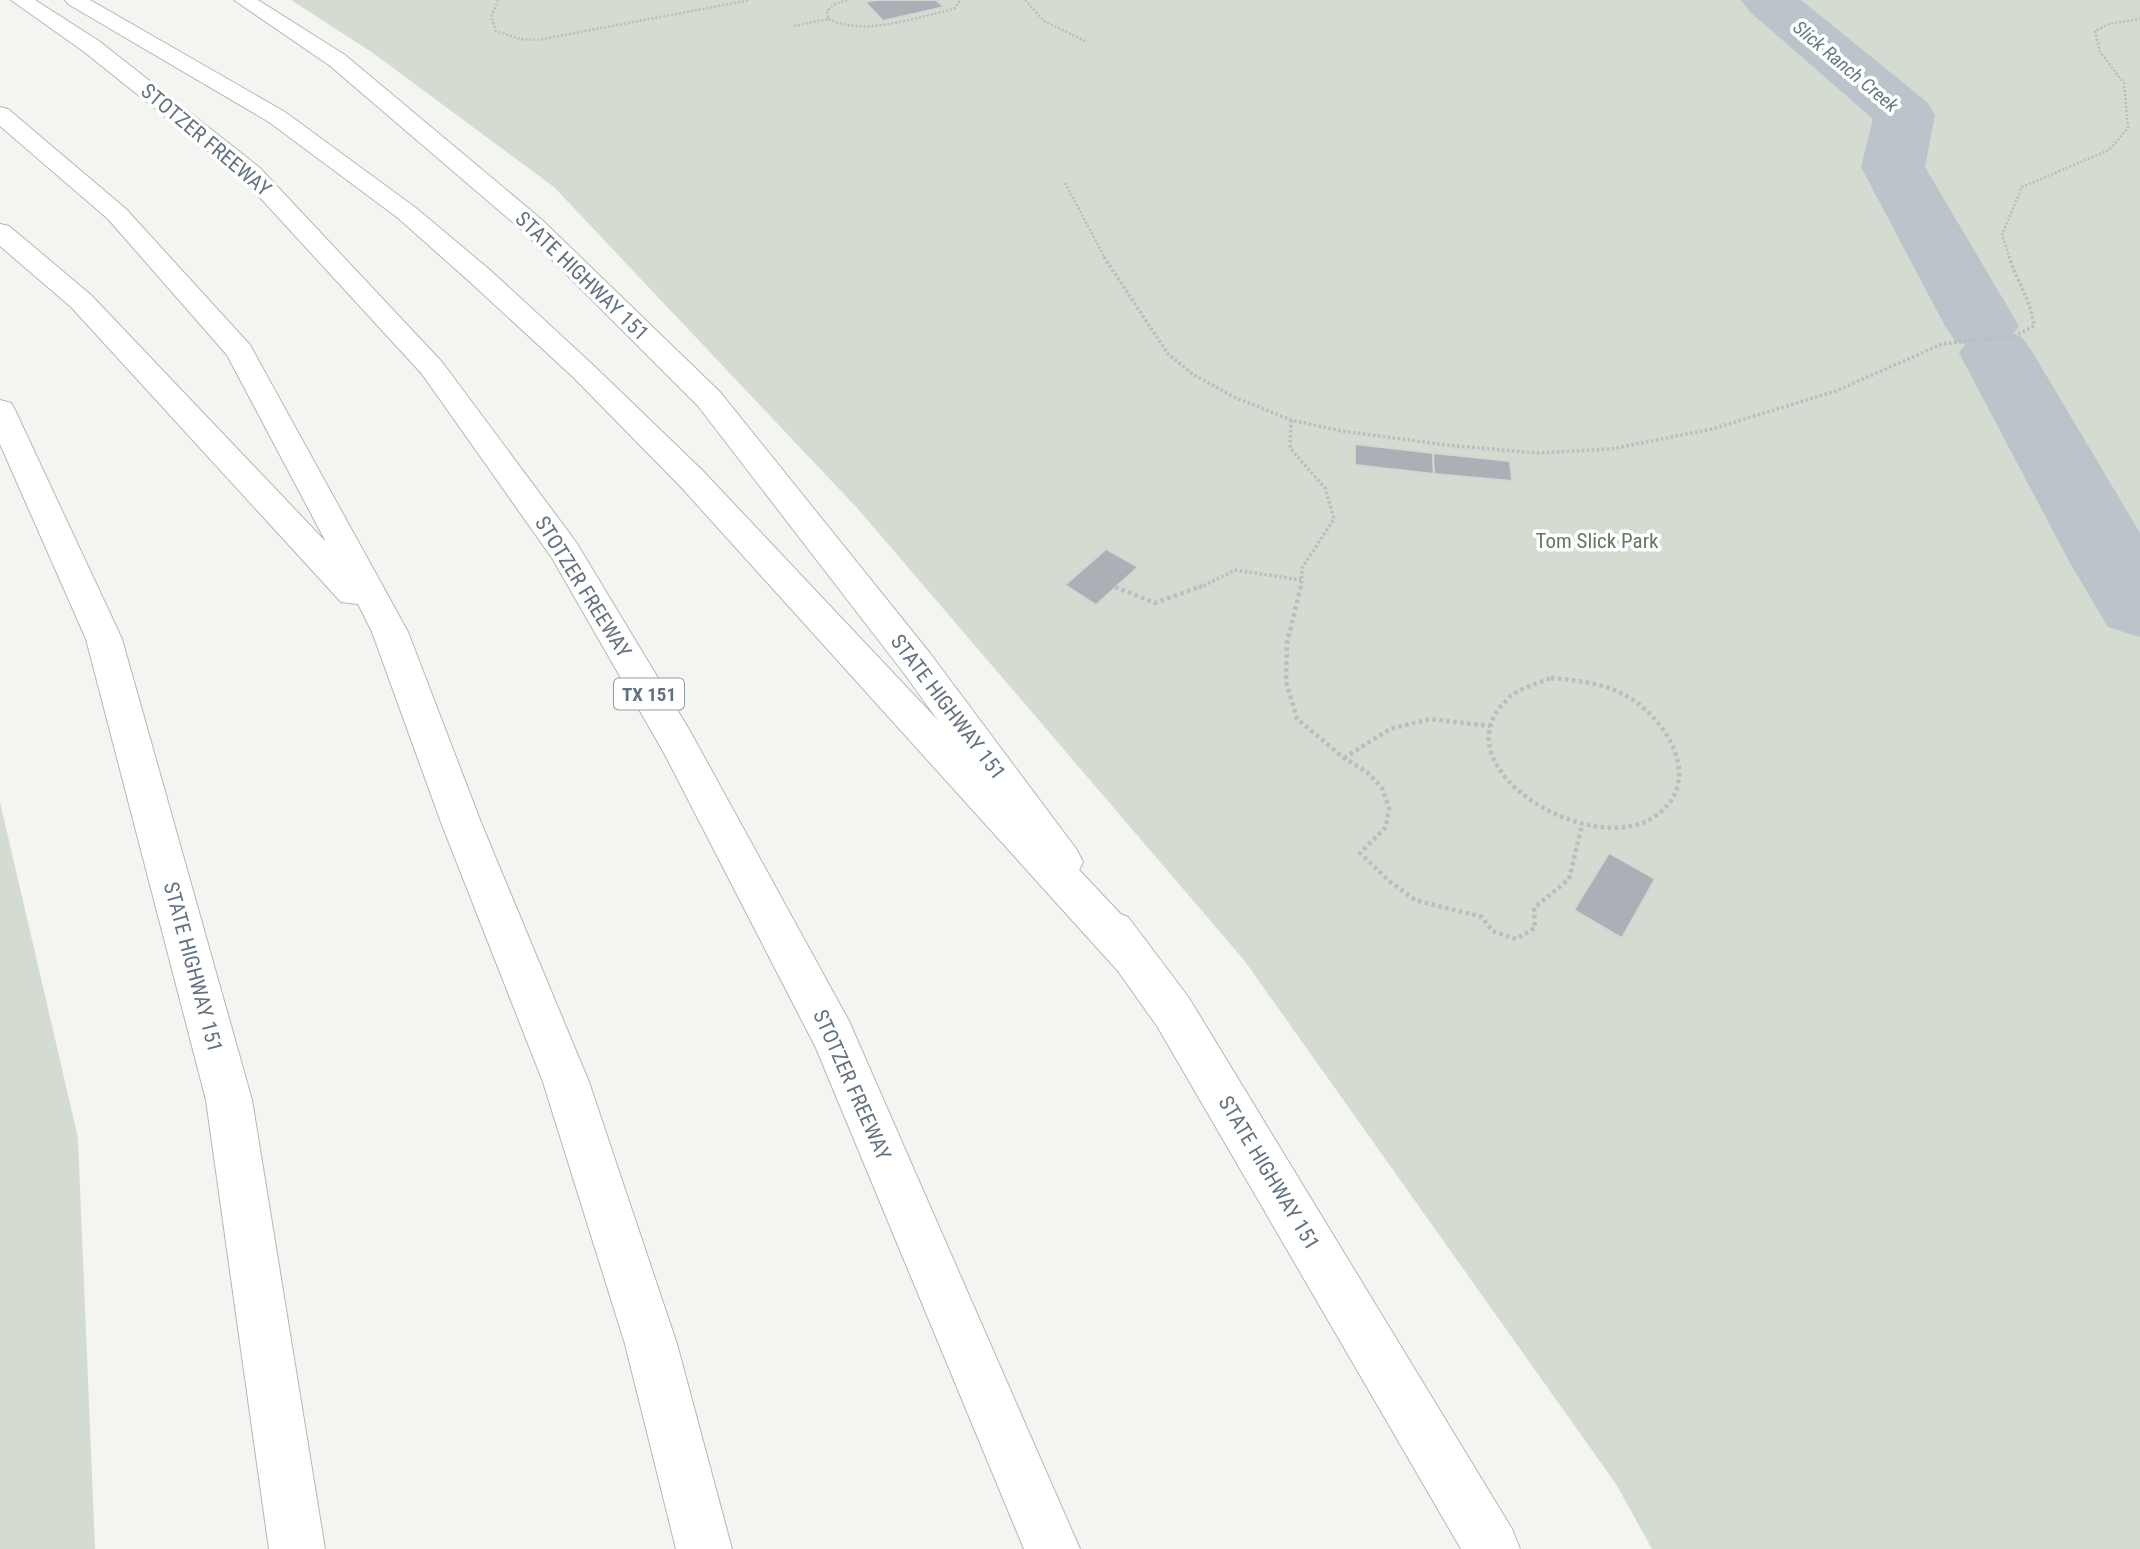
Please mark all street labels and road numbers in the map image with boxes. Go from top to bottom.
street label: STOTZER FREEWAY [136,79,276,201]
street label: STATE HIGHWAY 151 [511,206,653,346]
street label: STOTZER FREEWAY [530,512,636,662]
street label: STATE HIGHWAY 151 [886,630,1010,784]
road number: TX 151 [614,678,684,709]
street label: STATE HIGHWAY 151 [159,879,227,1055]
street label: STOTZER FREEWAY [808,1006,896,1164]
street label: STATE HIGHWAY 151 [1214,1092,1324,1254]

